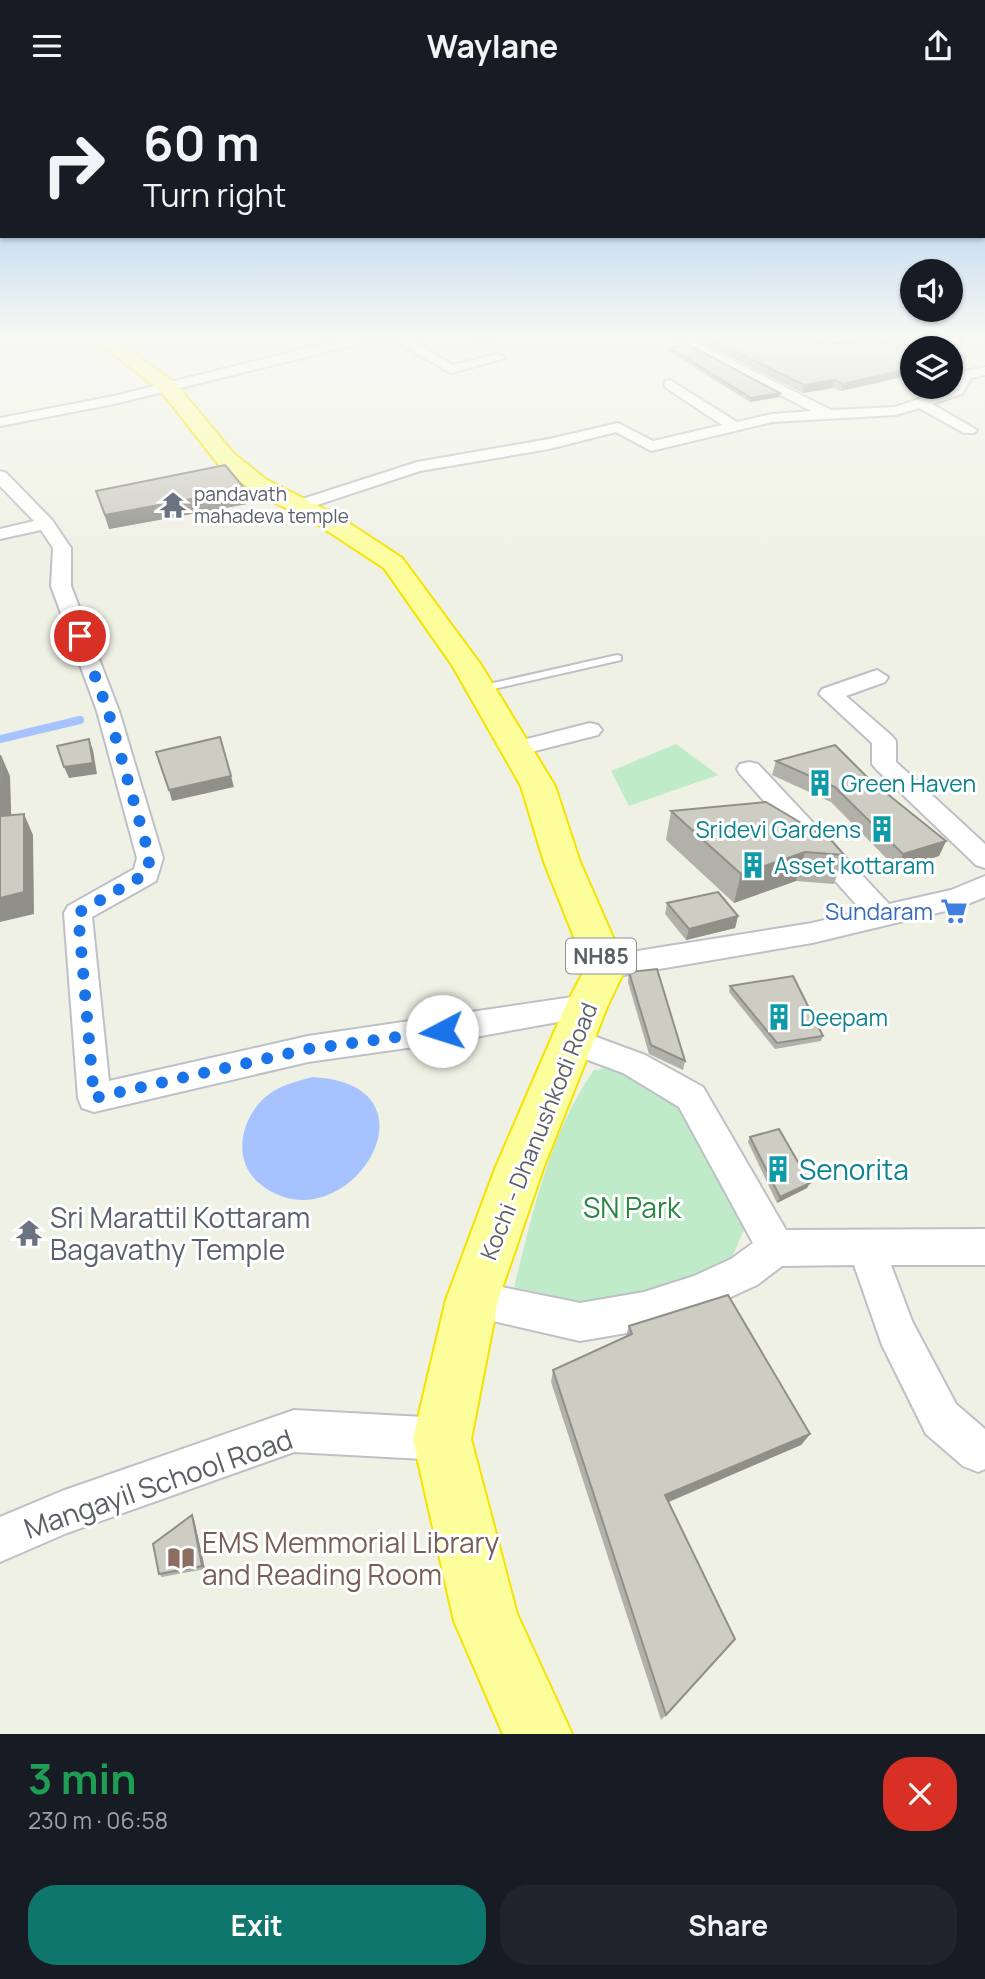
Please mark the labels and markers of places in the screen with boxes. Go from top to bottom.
place label: pandavath mahadeva temple [194,481,349,529]
temple icon: pandavath mahadeva temple [158,490,188,520]
pin [50,606,110,666]
place label: Green Haven [841,767,976,799]
building icon: Green Haven [805,768,835,798]
place label: Sridevi Gardens [695,813,861,845]
building icon: Sridevi Gardens [867,814,897,844]
place label: Asset kottaram [774,849,935,881]
building icon: Asset kottaram [738,850,768,880]
place label: Sundaram [825,895,933,927]
supermarket icon: Sundaram [939,896,969,926]
place label: Deepam [800,1001,888,1033]
building icon: Deepam [764,1002,794,1032]
place label: Senorita [799,1150,909,1188]
building icon: Senorita [763,1154,793,1184]
place label: Sri Marattil Kottaram Bagavathy Temple [50,1198,310,1268]
temple icon: Sri Marattil Kottaram Bagavathy Temple [14,1218,44,1248]
place label: EMS Memmorial Library and Reading Room [202,1523,500,1593]
library icon: EMS Memmorial Library and Reading Room [166,1543,196,1573]

